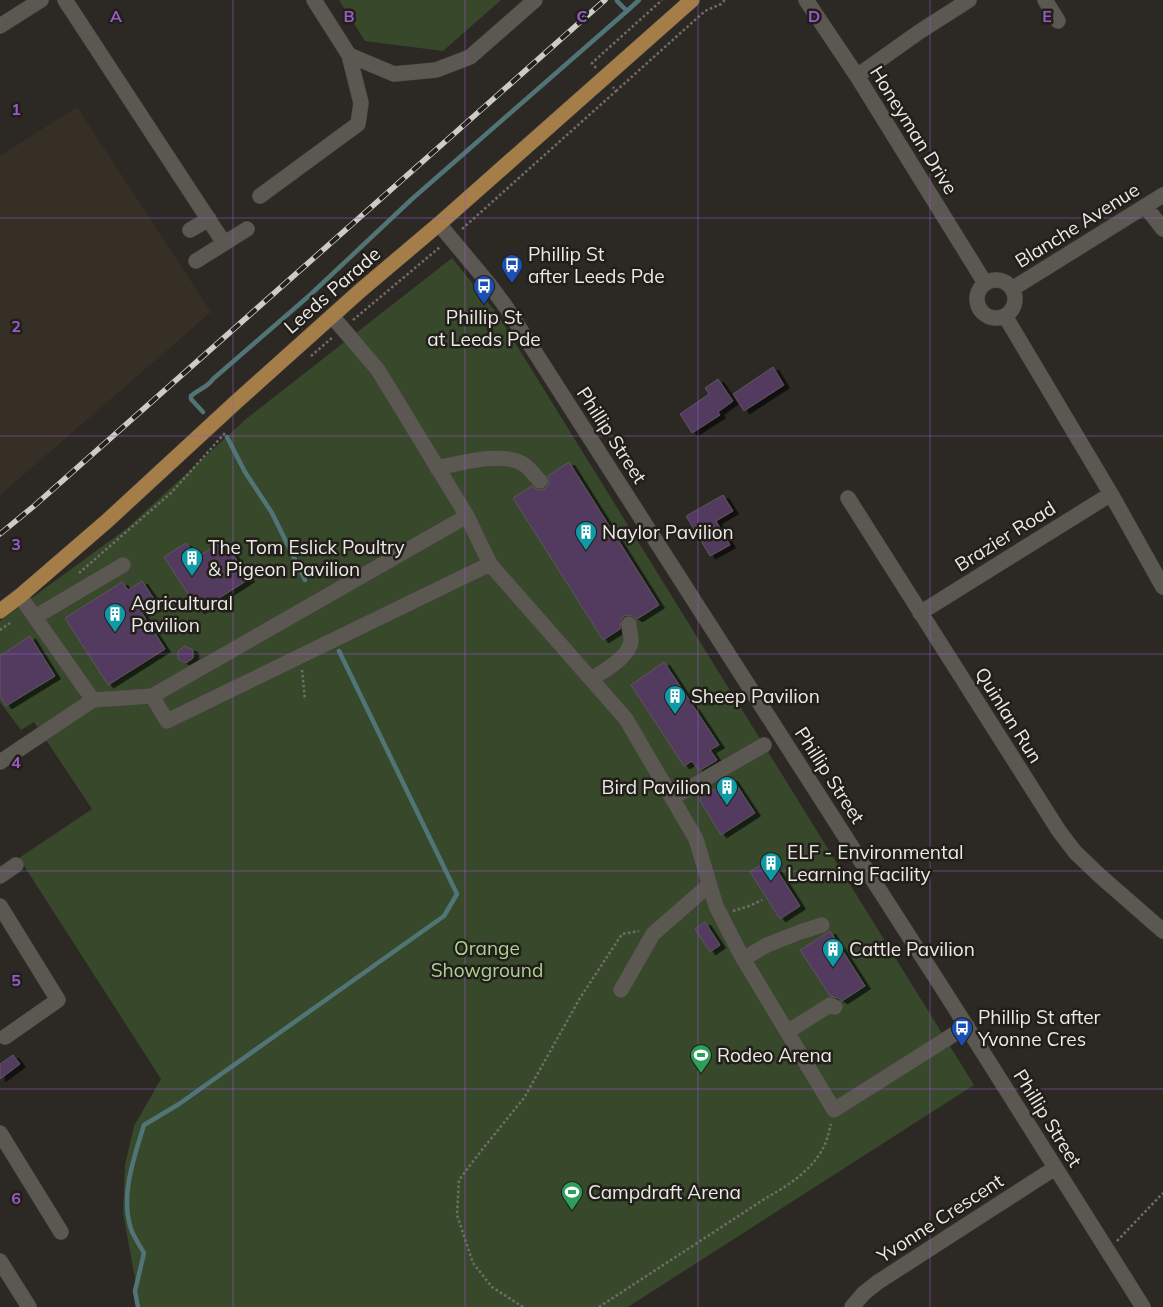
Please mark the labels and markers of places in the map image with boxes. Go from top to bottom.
place label: Phillip St after Leeds Pde [528,242,665,288]
bus stop icon: Phillip St after Leeds Pde [500,253,524,284]
bus stop icon: Phillip St at Leeds Pde [472,274,496,305]
place label: Phillip St at Leeds Pde [427,305,541,351]
building icon: Naylor Pavilion [574,520,598,551]
place label: Naylor Pavilion [602,520,734,544]
place label: The Tom Eslick Poultry & Pigeon Pavilion [208,535,405,581]
building icon: The Tom Eslick Poultry & Pigeon Pavilion [180,546,204,577]
place label: Agricultural Pavilion [131,591,233,637]
building icon: Agricultural Pavilion [103,602,127,633]
building icon: Sheep Pavilion [663,684,687,715]
place label: Sheep Pavilion [691,684,820,708]
place label: Bird Pavilion [602,775,711,799]
building icon: Bird Pavilion [715,775,739,806]
place label: ELF - Environmental Learning Facility [787,840,964,886]
building icon: ELF - Environmental Learning Facility [759,851,783,882]
building icon: Cattle Pavilion [821,937,845,968]
place label: Cattle Pavilion [849,937,975,961]
place label: Phillip St after Yvonne Cres [977,1005,1101,1051]
bus stop icon: Phillip St after Yvonne Cres [950,1016,974,1047]
sports icon: Rodeo Arena [689,1043,713,1074]
place label: Rodeo Arena [717,1043,832,1067]
sports icon: Campdraft Arena [560,1180,584,1211]
place label: Campdraft Arena [588,1180,741,1204]

